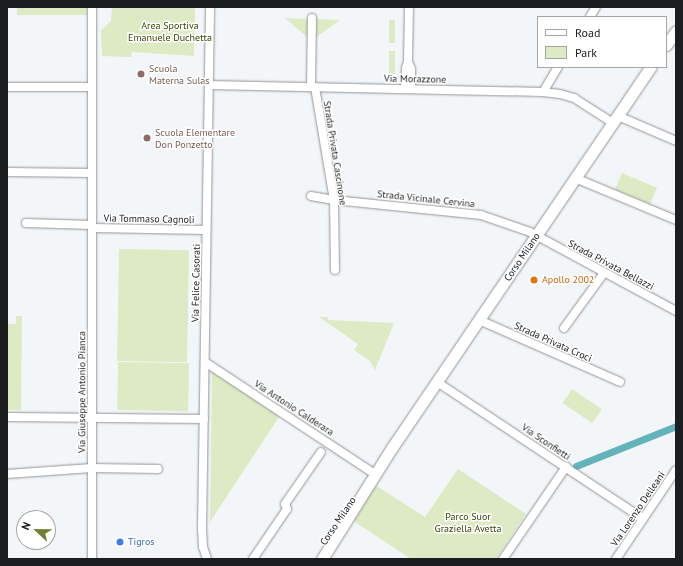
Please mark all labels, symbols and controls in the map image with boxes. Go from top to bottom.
legend [537,16,667,68]
park label: Area Sportiva Emanuele Duchetta [128,19,212,42]
text: Road [575,25,600,40]
text: Park [575,45,597,60]
place label: Scuola Materna Sulas [149,62,210,86]
marker: Scuola Materna Sulas [136,69,146,79]
street label: Via Morazzone [384,72,446,86]
street label: Strada Privata Cascinone [321,100,349,206]
place label: Scuola Elementare Don Ponzetto [155,126,235,150]
marker: Scuola Elementare Don Ponzetto [142,133,152,143]
street label: Strada Vicinale Cervina [376,188,476,210]
street label: Via Tommaso Cagnoli [103,212,195,226]
street label: Corso Milano [501,231,543,283]
street label: Strada Privata Bellazzi [566,237,656,293]
street label: Via Felice Casorati [189,244,203,322]
place label: Apollo 2002 [542,274,594,286]
marker: Apollo 2002 [529,275,539,285]
street label: Strada Privata Croci [512,320,594,364]
street label: Via Giuseppe Antonio Pianca [76,331,88,453]
street label: Via Antonio Calderara [252,378,336,438]
street label: Via Sconfietti [519,421,573,463]
street label: Via Lorenzo Delleani [608,469,668,549]
street label: Corso Milano [317,495,359,547]
north arrow [16,510,56,550]
park label: Parco Suor Graziella Avetta [434,510,502,534]
text: N [18,520,34,532]
place label: Tigros [128,536,155,548]
marker: Tigros [115,537,125,547]

